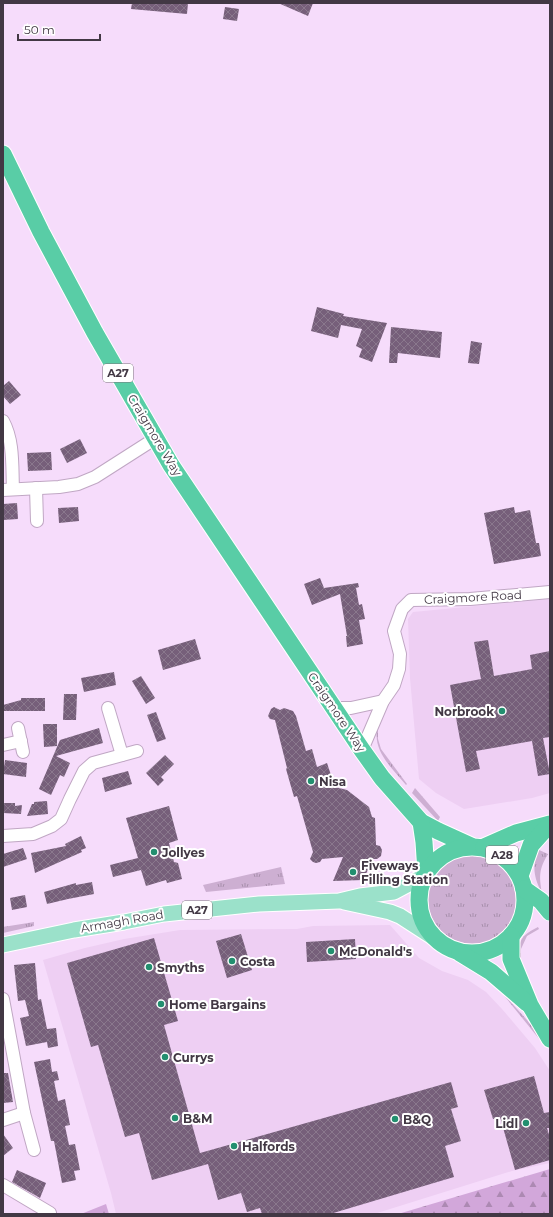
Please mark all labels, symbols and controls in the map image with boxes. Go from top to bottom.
scale bar [18,16,100,42]
text: 50 m [24,22,55,37]
road number: A27 [103,364,133,382]
street label: Craigmore Way [125,391,186,479]
street label: Craigmore Road [424,587,522,607]
street label: Craigmore Way [305,669,369,755]
place label: Norbrook [434,704,494,719]
marker: Norbrook [497,706,507,716]
place label: Nisa [319,774,346,789]
marker: Nisa [306,776,316,786]
place label: Jollyes [161,845,205,860]
road number: A28 [486,846,518,864]
marker: Jollyes [149,847,159,857]
place label: Fiveways Filling Station [361,858,448,887]
marker: Fiveways Filling Station [348,867,358,877]
road number: A27 [182,901,212,919]
street label: Armagh Road [79,906,165,936]
place label: McDonald's [339,944,413,959]
marker: McDonald's [326,946,336,956]
place label: Costa [240,954,275,969]
marker: Costa [227,956,237,966]
place label: Smyths [157,960,205,975]
marker: Smyths [144,962,154,972]
place label: Home Bargains [169,997,267,1012]
marker: Home Bargains [156,999,166,1009]
place label: Currys [173,1050,214,1065]
marker: Currys [160,1052,170,1062]
place label: B&M [183,1111,212,1126]
place label: B&Q [403,1112,432,1127]
marker: B&M [170,1113,180,1123]
marker: B&Q [390,1114,400,1124]
place label: Lidl [495,1116,518,1131]
marker: Lidl [521,1118,531,1128]
place label: Halfords [242,1139,296,1154]
marker: Halfords [229,1141,239,1151]

